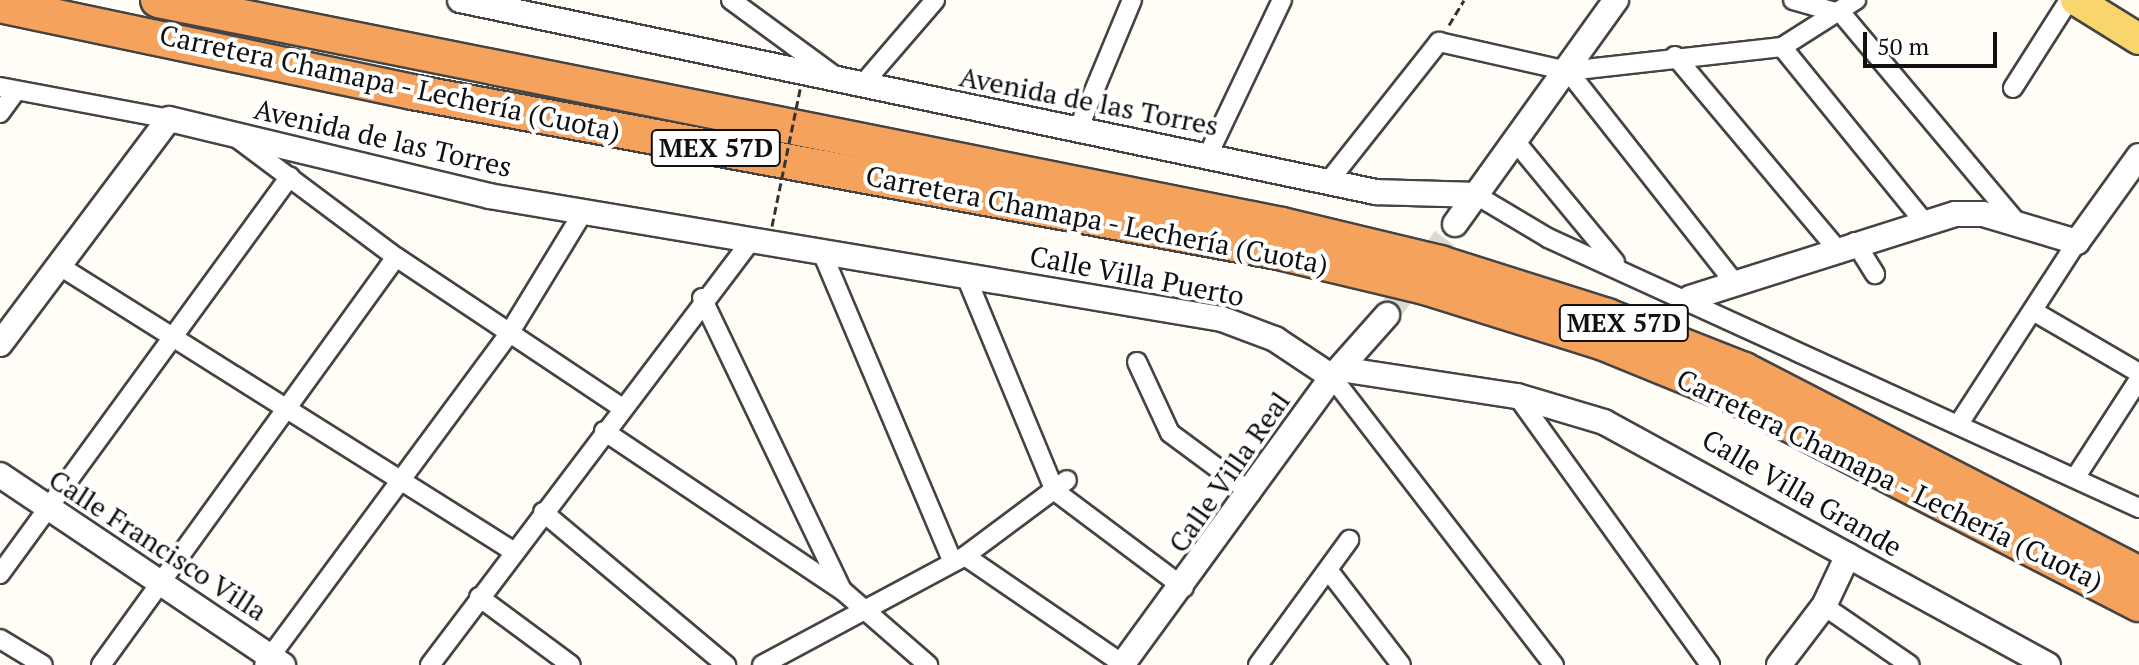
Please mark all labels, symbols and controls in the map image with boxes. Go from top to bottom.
scale bar [1867,16,2001,66]
street label: Carretera Chamapa - Lechería (Cuota) [155,17,625,149]
text: 50 m [1877,30,1929,62]
street label: Avenida de las Torres [957,59,1221,143]
street label: Avenida de las Torres [251,92,515,184]
road number: MEX 57D [650,126,782,170]
street label: Carretera Chamapa - Lechería (Cuota) [862,158,1332,282]
street label: Calle Villa Puerto [1026,239,1248,313]
road number: MEX 57D [1558,301,1690,345]
street label: Carretera Chamapa - Lechería (Cuota) [1670,361,2110,599]
street label: Calle Villa Real [1161,385,1297,559]
street label: Calle Villa Grande [1696,422,1908,564]
street label: Calle Francisco Villa [42,462,274,628]

